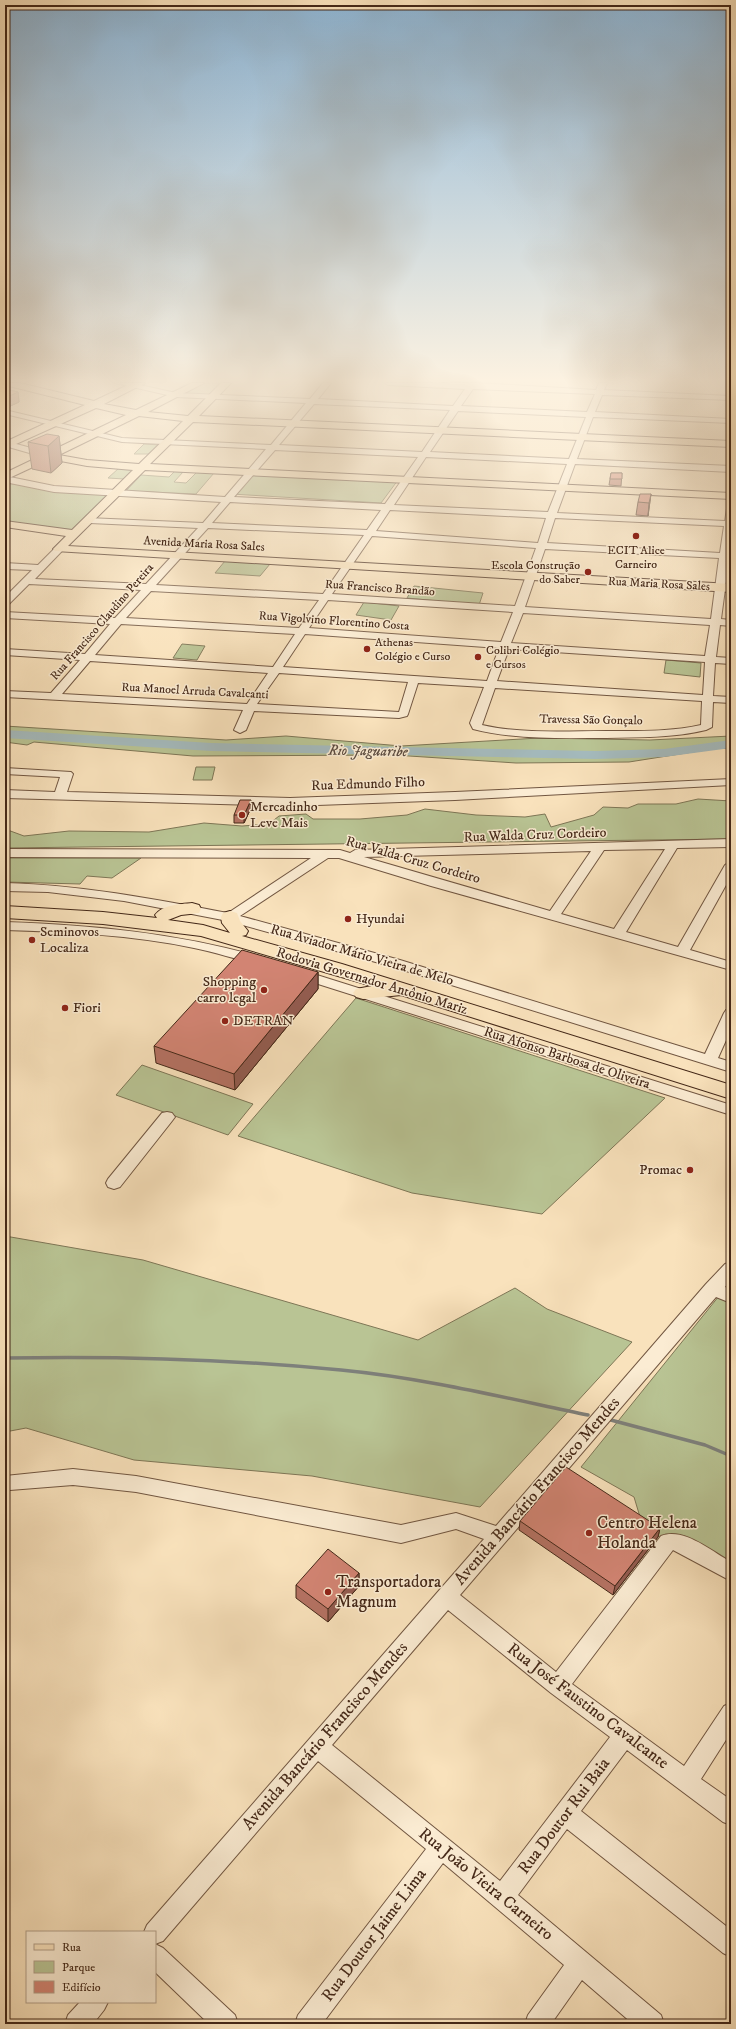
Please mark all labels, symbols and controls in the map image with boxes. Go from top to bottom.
marker: ECIT Alice Carneiro [631,531,641,541]
street label: Avenida Maria Rosa Sales [143,533,265,555]
place label: ECIT Alice Carneiro [607,543,665,572]
place label: Escola Construção do Saber [491,558,581,587]
street label: Rua Francisco Claudino Pereira [47,560,157,683]
marker: Escola Construção do Saber [583,567,593,577]
street label: Rua Maria Rosa Sales [608,574,710,594]
street label: Rua Francisco Brandão [325,577,436,599]
street label: Rua Vigolvino Florentino Costa [258,608,411,634]
place label: Athenas Colégio e Curso [375,635,450,664]
place label: Colibri Colégio e Cursos [486,643,559,672]
marker: Athenas Colégio e Curso [362,644,372,654]
marker: Colibri Colégio e Cursos [473,652,483,662]
street label: Rua Manoel Arruda Cavalcanti [121,680,269,702]
street label: Travessa São Gonçalo [539,712,643,728]
water label: Rio Jaguaribe [327,741,409,761]
street label: Rua Edmundo Filho [311,773,425,795]
place label: Mercadinho Leve Mais [250,798,318,832]
marker: Mercadinho Leve Mais [237,810,247,820]
street label: Rua Walda Cruz Cordeiro [463,824,607,846]
street label: Rua Valda Cruz Cordeiro [344,832,482,888]
place label: Hyundai [356,910,405,928]
marker: Hyundai [343,914,353,924]
street label: Rua Aviador Mário Vieira de Melo [268,920,456,990]
place label: Seminovos Localiza [40,923,99,957]
marker: Seminovos Localiza [27,935,37,945]
street label: Rodovia Governador Antônio Mariz [274,943,470,1019]
place label: Shopping carro legal [197,973,257,1007]
marker: Shopping carro legal [259,985,269,995]
place label: Fiori [73,999,101,1017]
marker: Fiori [60,1003,70,1013]
place label: DETRAN [233,1012,294,1030]
marker: DETRAN [220,1016,230,1026]
street label: Rua Afonso Barbosa de Oliveira [481,1023,653,1093]
place label: Promac [639,1161,682,1179]
marker: Promac [685,1165,695,1175]
street label: Avenida Bancário Francisco Mendes [449,1392,625,1590]
place label: Centro Helena Holanda [597,1512,698,1554]
marker: Centro Helena Holanda [584,1528,594,1538]
place label: Transportadora Magnum [336,1571,442,1613]
marker: Transportadora Magnum [323,1587,333,1597]
street label: Avenida Bancário Francisco Mendes [237,1637,413,1835]
street label: Rua José Faustino Cavalcante [503,1638,673,1774]
street label: Rua Doutor Rui Baia [513,1753,615,1879]
street label: Rua João Vieira Carneiro [414,1823,558,1945]
street label: Rua Doutor Jaime Lima [317,1863,432,2006]
legend [26,1931,156,2003]
text: Rua [62,1940,82,1955]
text: Parque [62,1960,95,1975]
text: Edifício [62,1980,101,1995]

